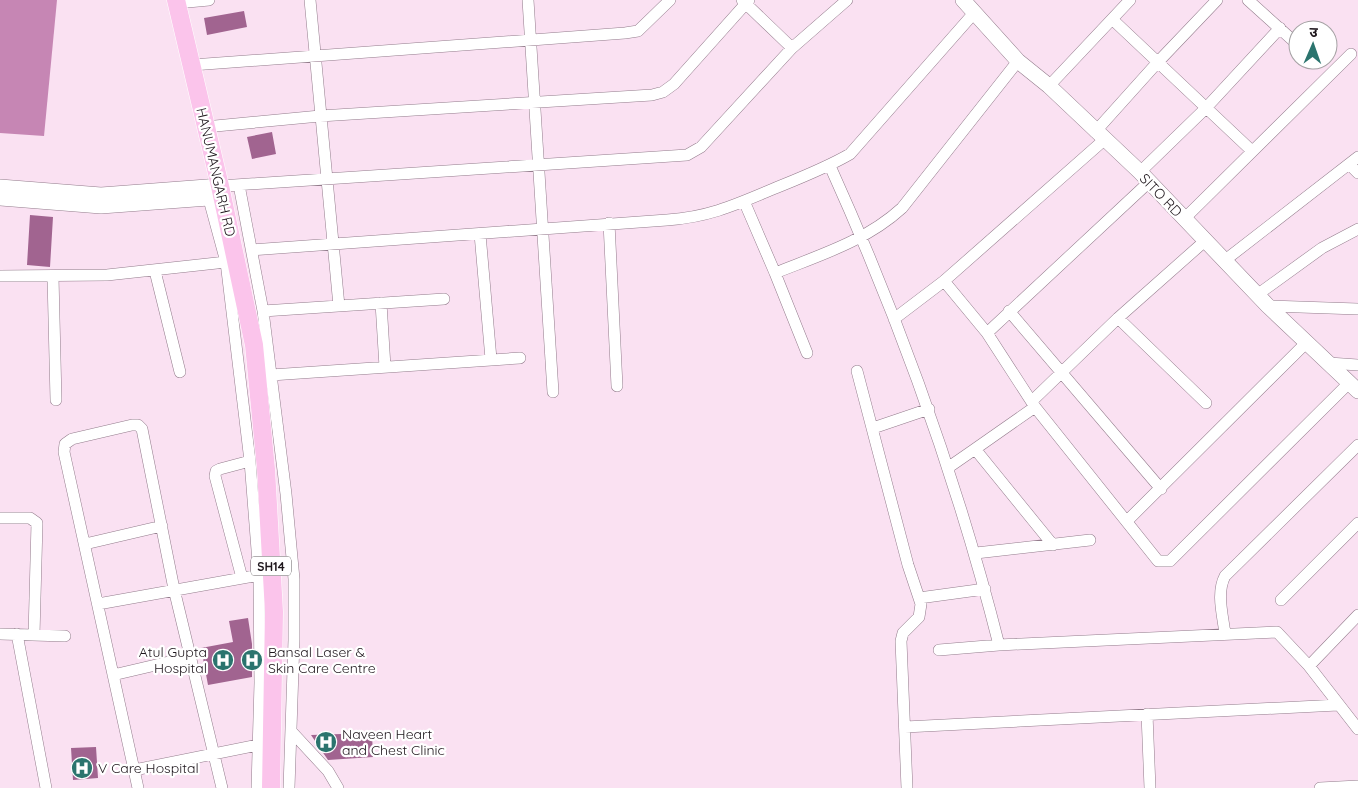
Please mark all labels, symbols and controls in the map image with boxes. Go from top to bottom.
north arrow [1288,20,1338,70]
text: उ [1309,23,1319,41]
street label: HANUMANGARH RD [192,106,240,238]
street label: SITO RD [1136,169,1186,221]
road number: SH14 [251,556,291,576]
place label: Atul Gupta Hospital [139,643,207,677]
place label: Bansal Laser & Skin Care Centre [268,643,376,677]
hospital icon: Atul Gupta Hospital [211,648,235,672]
hospital icon: Bansal Laser & Skin Care Centre [240,648,264,672]
place label: Naveen Heart and Chest Clinic [342,725,445,759]
hospital icon: Naveen Heart and Chest Clinic [314,730,338,754]
hospital icon: V Care Hospital [70,756,94,780]
place label: V Care Hospital [98,759,199,777]

